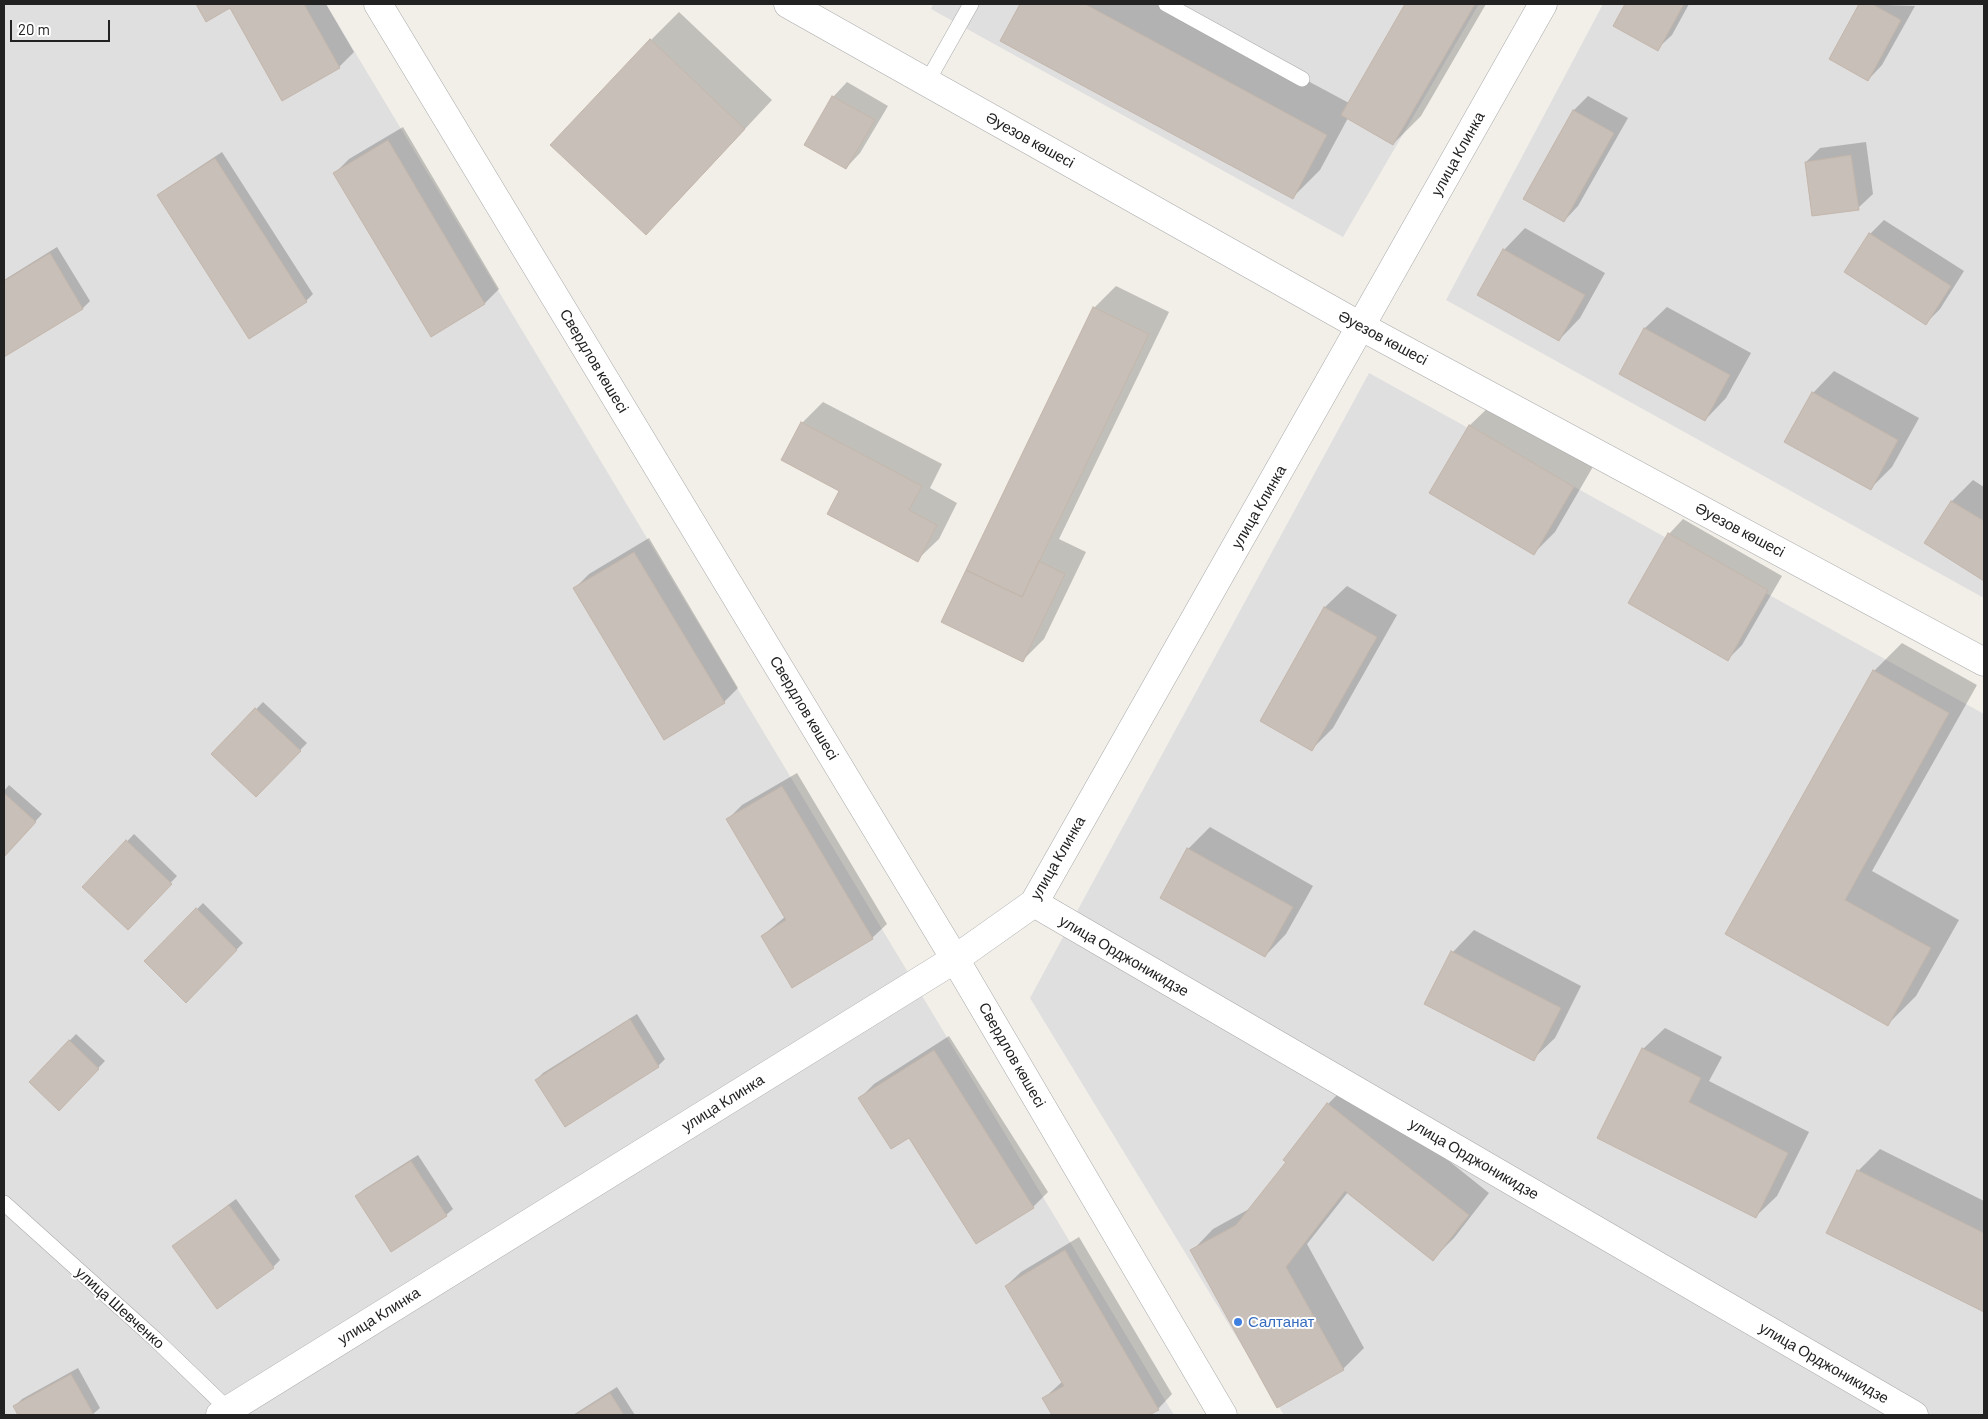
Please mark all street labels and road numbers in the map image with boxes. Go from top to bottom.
street label: Әуезов көшесі [982,108,1078,172]
street label: улица Клинка [1427,109,1489,199]
street label: Свердлов көшесі [556,306,632,416]
street label: Әуезов көшесі [1335,307,1431,369]
street label: улица Клинка [1228,462,1290,552]
street label: Әуезов көшесі [1692,499,1788,561]
street label: Свердлов көшесі [766,653,842,763]
street label: улица Клинка [1027,813,1089,903]
street label: улица Орджоникидзе [1056,912,1192,1000]
street label: Свердлов көшесі [975,999,1049,1111]
street label: улица Клинка [679,1071,767,1135]
street label: улица Орджоникидзе [1406,1115,1542,1203]
street label: улица Шевченко [72,1263,168,1353]
street label: улица Клинка [335,1284,423,1348]
street label: улица Орджоникидзе [1756,1319,1892,1407]

